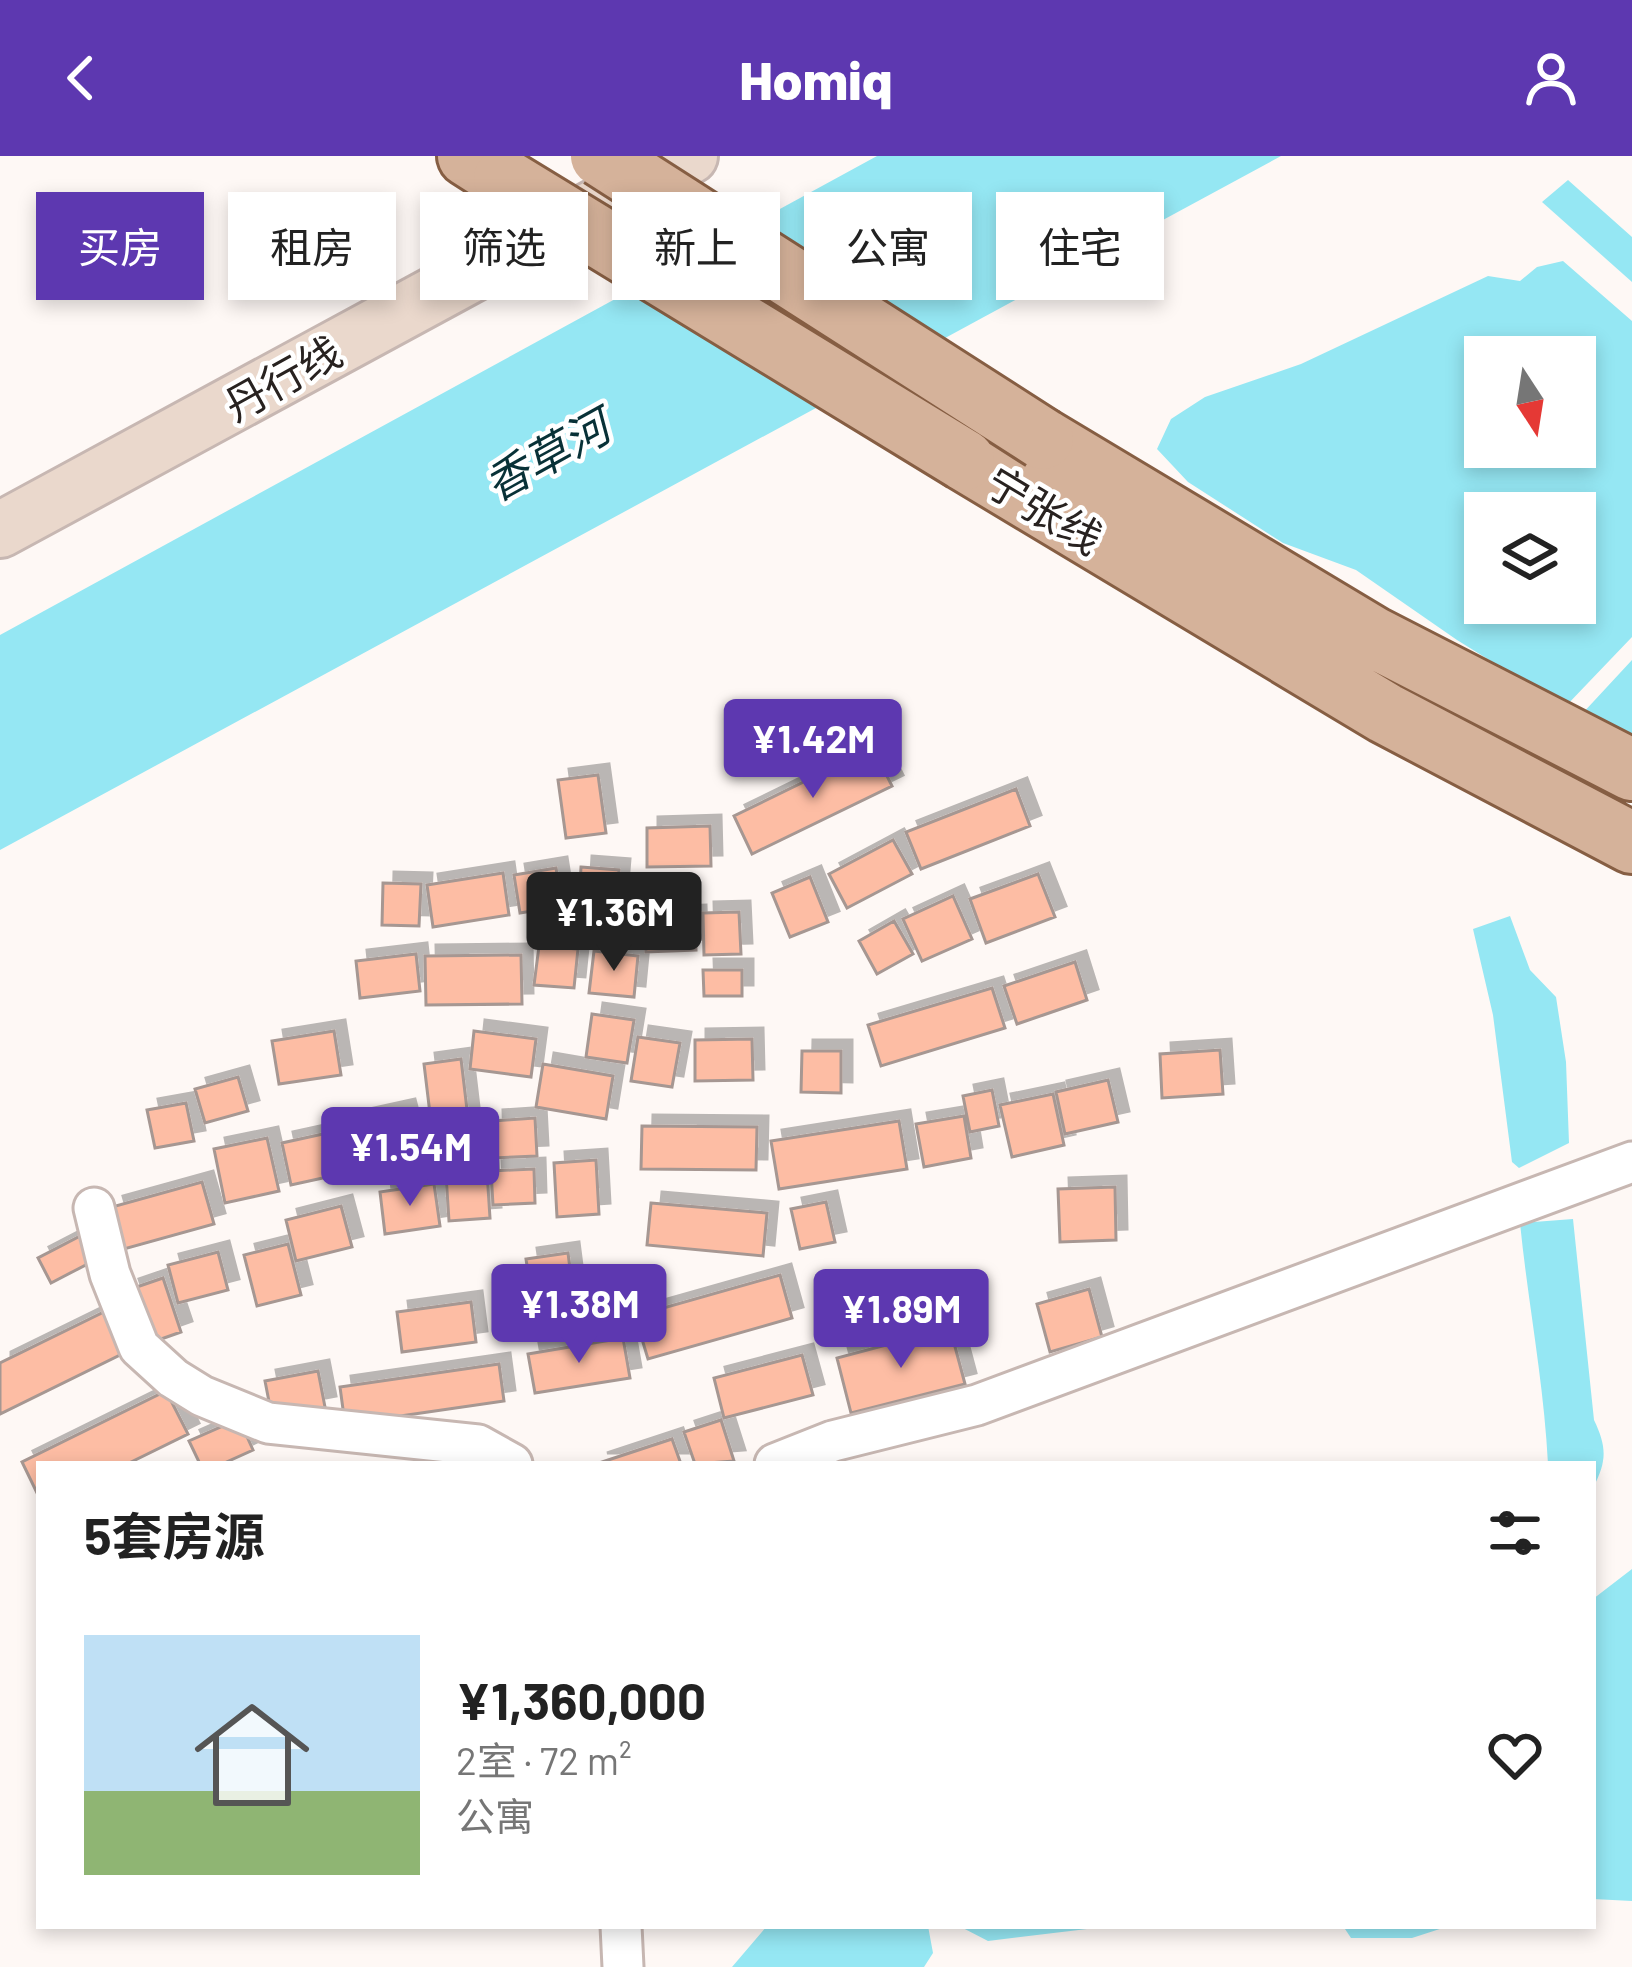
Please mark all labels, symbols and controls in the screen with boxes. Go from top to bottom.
icon: back [48,45,114,111]
icon: person [1518,45,1584,111]
text: Homiq [739,46,893,111]
chip: 买房 [36,192,204,300]
chip: 租房 [228,192,396,300]
chip: 筛选 [420,192,588,300]
chip: 新上 [612,192,780,300]
chip: 公寓 [804,192,972,300]
chip: 住宅 [996,192,1164,300]
street label: 丹行线 [215,325,349,429]
north arrow [1464,336,1596,468]
map controls [1464,336,1596,624]
water label: 香草河 [474,394,625,510]
street label: 宁张线 [978,455,1112,563]
button: layers [1464,492,1596,624]
pin: ¥1.42M [715,699,911,801]
text: ¥1.42M [751,714,875,761]
pin: ¥1.36M [516,872,712,974]
text: ¥1.36M [554,887,674,934]
pin: ¥1.54M [312,1107,508,1209]
text: ¥1.54M [348,1122,472,1169]
pin: ¥1.38M [481,1264,677,1366]
pin: ¥1.89M [803,1269,999,1371]
text: ¥1.38M [518,1279,640,1326]
text: ¥1.89M [841,1284,961,1331]
icon: filters [1482,1500,1548,1566]
text: 5套房源 [84,1504,265,1565]
text: ¥1,360,000 [456,1669,706,1730]
icon: home [180,1683,324,1827]
icon: heart [1482,1722,1548,1788]
text: 2室 · 72 m² [456,1736,632,1783]
text: 公寓 [456,1792,534,1839]

